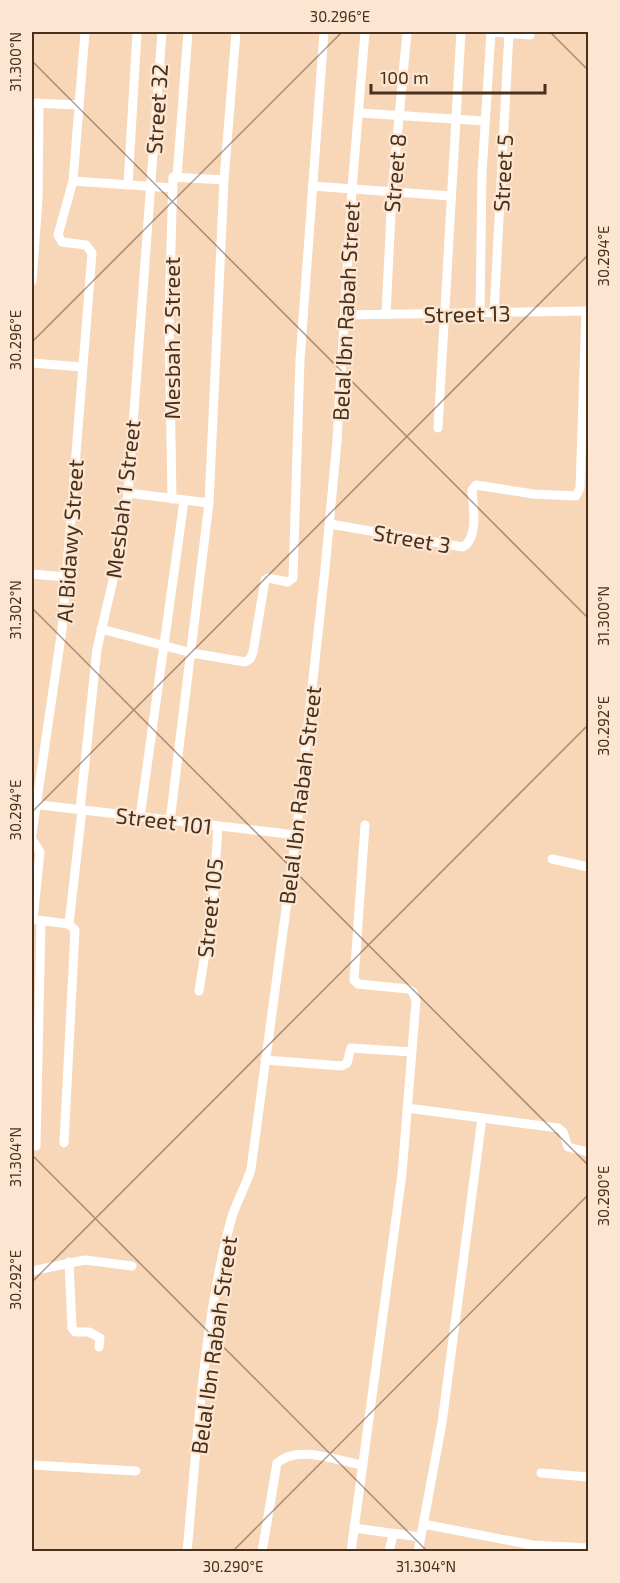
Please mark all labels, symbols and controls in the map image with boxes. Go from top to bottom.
text: 30.296°E [310,7,370,25]
text: 31.300°N [6,32,24,92]
scale bar [371,57,545,95]
street label: Street 32 [140,63,172,155]
text: 100 m [380,66,429,88]
street label: Street 8 [378,132,410,214]
street label: Street 5 [487,133,517,213]
street label: Belal Ibn Rabah Street [326,200,364,422]
text: 30.294°E [594,226,612,286]
street label: Mesbah 2 Street [158,257,184,420]
street label: Street 13 [423,299,511,327]
text: 30.296°E [6,310,24,370]
street label: Mesbah 1 Street [99,418,145,580]
street label: Al Bidawy Street [50,458,88,624]
street label: Street 3 [371,518,453,558]
text: 31.302°N [6,580,24,640]
text: 31.300°N [594,586,612,646]
street label: Belal Ibn Rabah Street [273,684,325,906]
text: 30.292°E [594,696,612,756]
text: 30.294°E [6,780,24,840]
street label: Street 101 [114,801,214,839]
street label: Street 105 [191,857,227,959]
text: 31.304°N [6,1127,24,1187]
text: 30.290°E [594,1166,612,1226]
street label: Belal Ibn Rabah Street [185,1234,241,1456]
text: 30.292°E [6,1250,24,1310]
text: 30.290°E [203,1557,263,1575]
text: 31.304°N [396,1557,456,1575]

